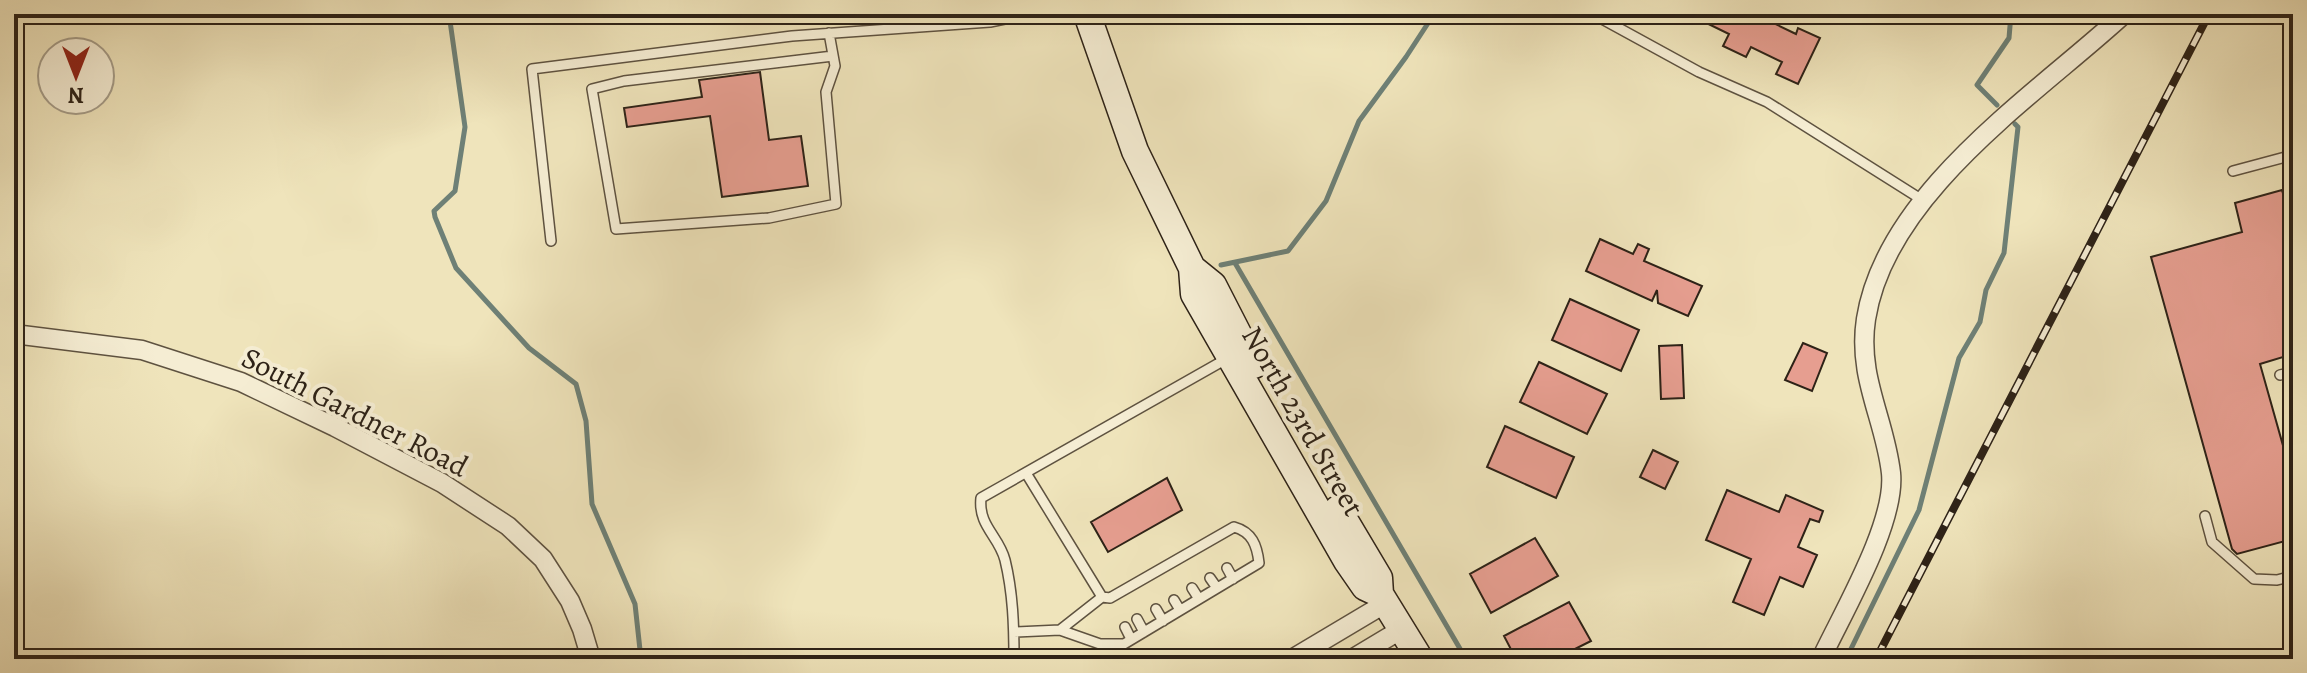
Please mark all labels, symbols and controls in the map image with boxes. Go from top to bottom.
north arrow [36,36,116,116]
text: N [68,80,84,110]
street label: North 23rd Street [1232,319,1374,523]
street label: South Gardner Road [235,338,476,487]

